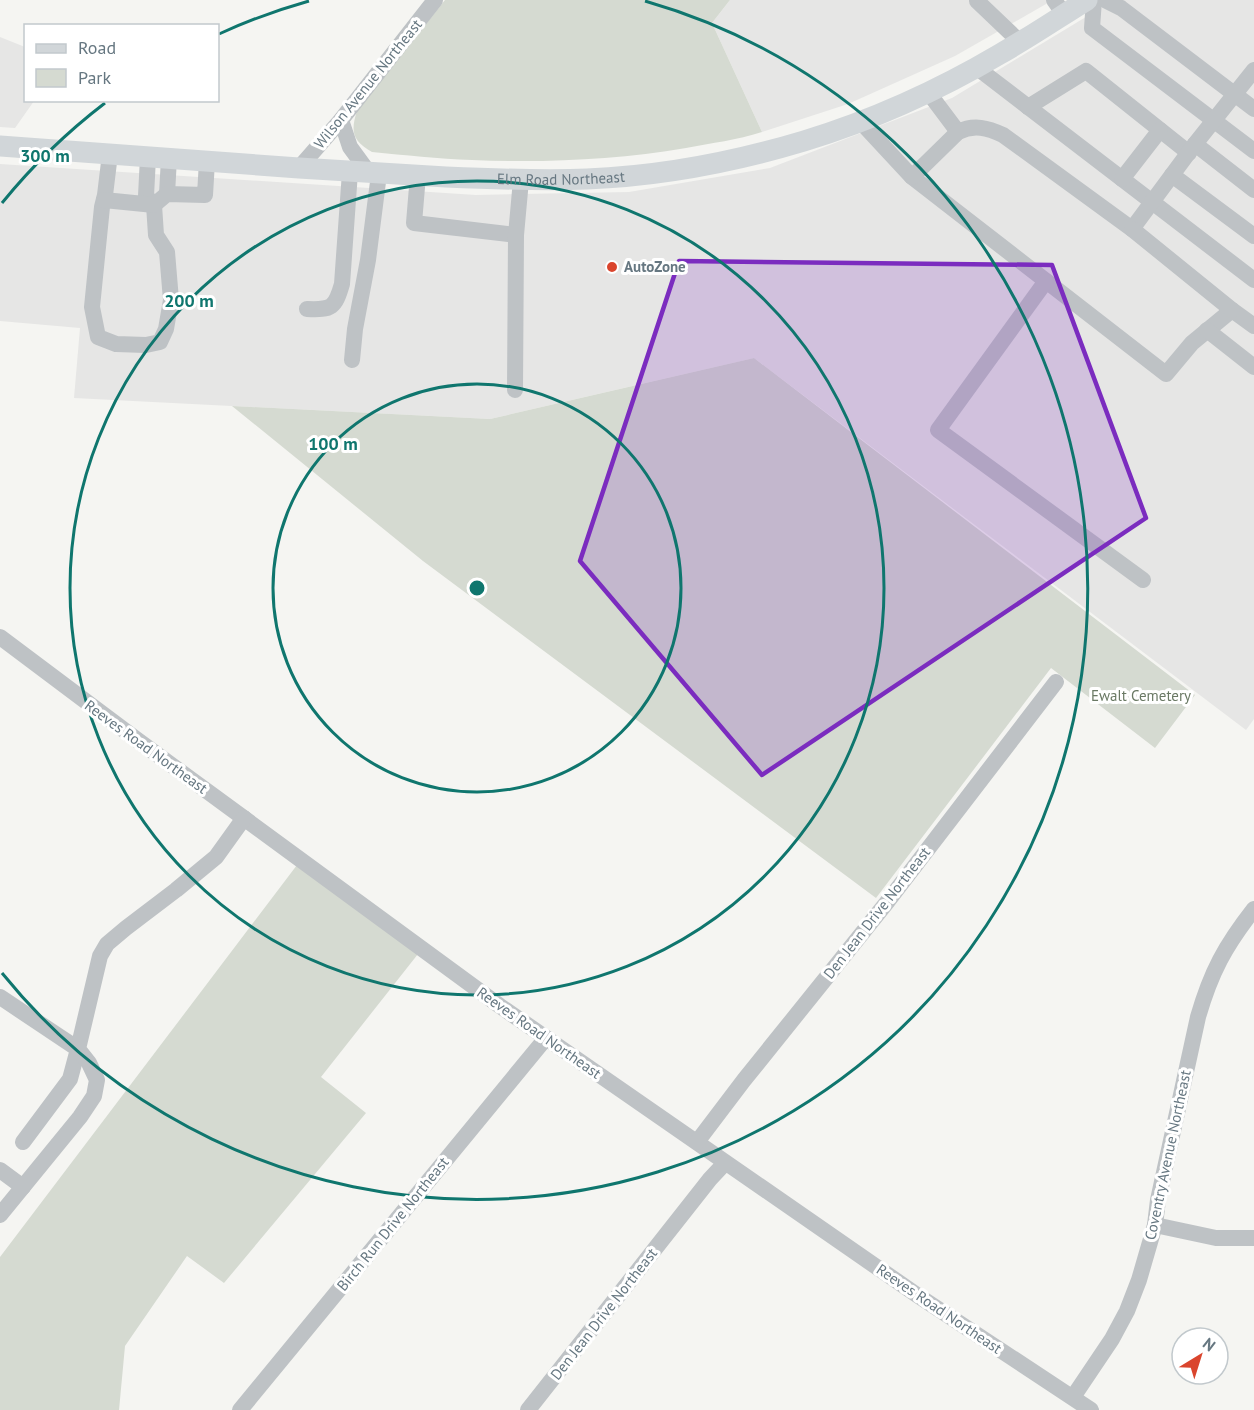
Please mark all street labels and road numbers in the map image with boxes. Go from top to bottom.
street label: Wilson Avenue Northeast [310,15,426,152]
street label: Elm Road Northeast [497,167,626,189]
street label: Reeves Road Northeast [81,696,211,798]
street label: Den Jean Drive Northeast [819,843,934,983]
street label: Reeves Road Northeast [474,983,605,1083]
street label: Coventry Avenue Northeast [1140,1068,1195,1242]
street label: Birch Run Drive Northeast [333,1153,453,1295]
street label: Den Jean Drive Northeast [546,1244,661,1384]
street label: Reeves Road Northeast [873,1260,1006,1358]

